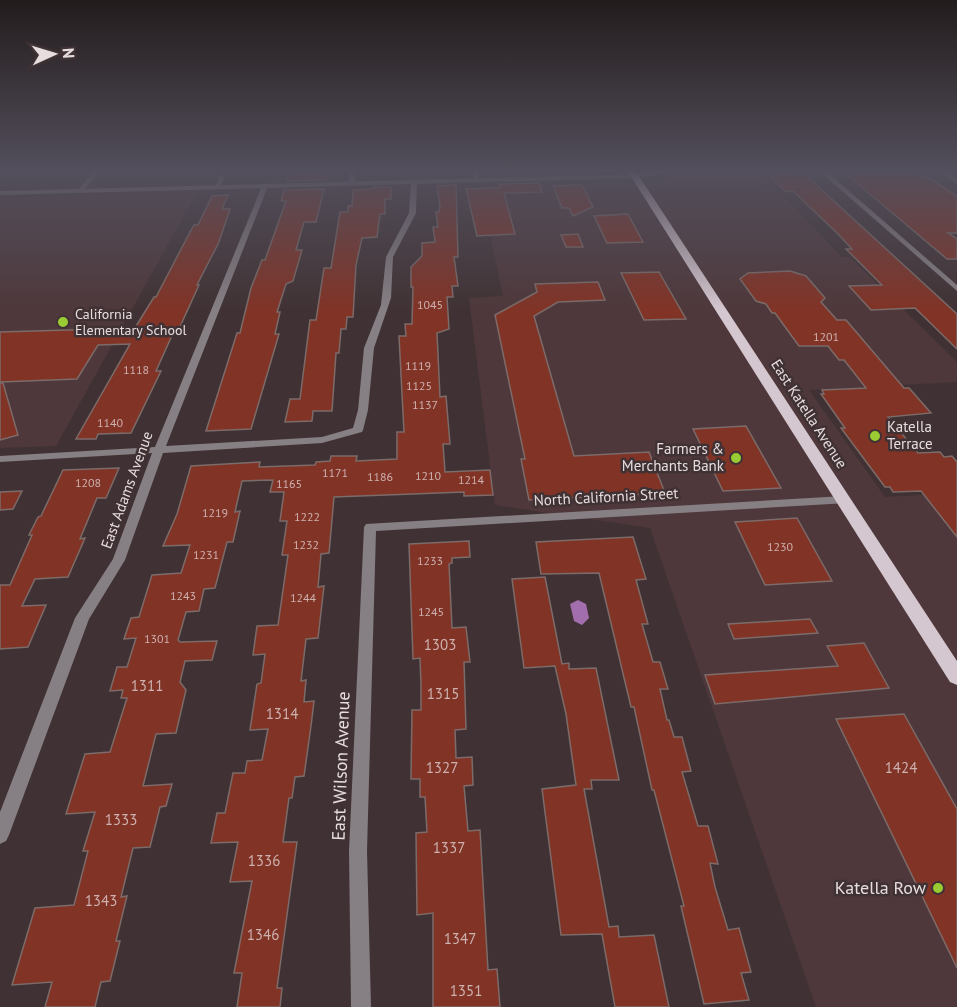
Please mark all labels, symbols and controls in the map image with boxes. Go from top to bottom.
north arrow [24,24,84,84]
text: N [59,47,79,59]
house number: 1045 [417,297,443,312]
place label: California Elementary School [75,305,187,339]
marker: California Elementary School [56,315,70,329]
house number: 1201 [813,329,839,344]
street label: East Katella Avenue [767,356,852,472]
house number: 1119 [405,358,431,373]
house number: 1118 [123,362,149,377]
house number: 1125 [406,378,432,393]
house number: 1137 [412,397,438,412]
house number: 1140 [97,415,124,430]
place label: Katella Terrace [887,417,933,453]
street label: East Adams Avenue [96,429,157,551]
marker: Katella Terrace [868,429,882,443]
place label: Farmers & Merchants Bank [622,439,725,475]
marker: Farmers & Merchants Bank [729,451,743,465]
house number: 1171 [322,465,348,480]
house number: 1210 [415,468,442,483]
house number: 1186 [367,469,393,484]
house number: 1214 [458,472,485,487]
house number: 1208 [75,475,101,490]
house number: 1165 [276,476,302,491]
street label: North California Street [533,483,679,510]
house number: 1219 [202,505,228,520]
house number: 1222 [294,509,320,524]
house number: 1232 [293,537,319,552]
house number: 1230 [767,539,794,554]
house number: 1231 [193,547,219,562]
house number: 1233 [417,553,443,568]
house number: 1243 [170,588,196,603]
house number: 1244 [290,590,317,605]
house number: 1245 [418,604,444,619]
house number: 1301 [144,631,170,646]
house number: 1303 [424,635,456,654]
house number: 1311 [131,676,163,695]
house number: 1315 [427,684,459,703]
street label: East Wilson Avenue [326,691,355,841]
house number: 1314 [266,704,298,723]
house number: 1327 [426,758,458,777]
house number: 1424 [885,758,917,777]
house number: 1333 [105,810,137,829]
house number: 1337 [433,838,465,857]
house number: 1336 [248,851,280,870]
place label: Katella Row [835,876,927,899]
marker: Katella Row [931,881,945,895]
house number: 1343 [85,891,117,910]
house number: 1346 [247,925,279,944]
house number: 1347 [444,929,476,948]
house number: 1351 [450,981,482,1000]

